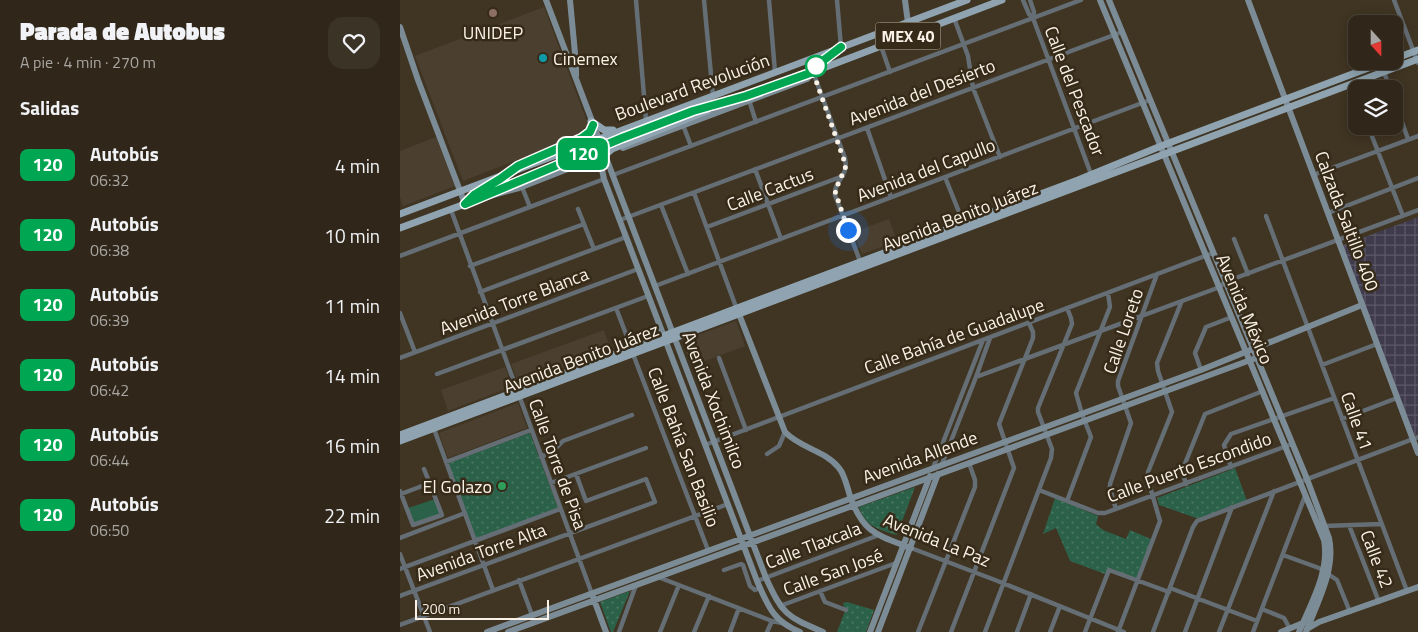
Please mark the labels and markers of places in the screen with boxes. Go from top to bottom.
marker: UNIDEP [487,7,499,19]
place label: UNIDEP [463,19,524,46]
place label: Cinemex [553,45,618,72]
marker: Cinemex [537,52,549,64]
unlabelled marker [805,55,827,77]
place label: El Golazo [423,473,492,500]
marker: El Golazo [496,480,508,492]

